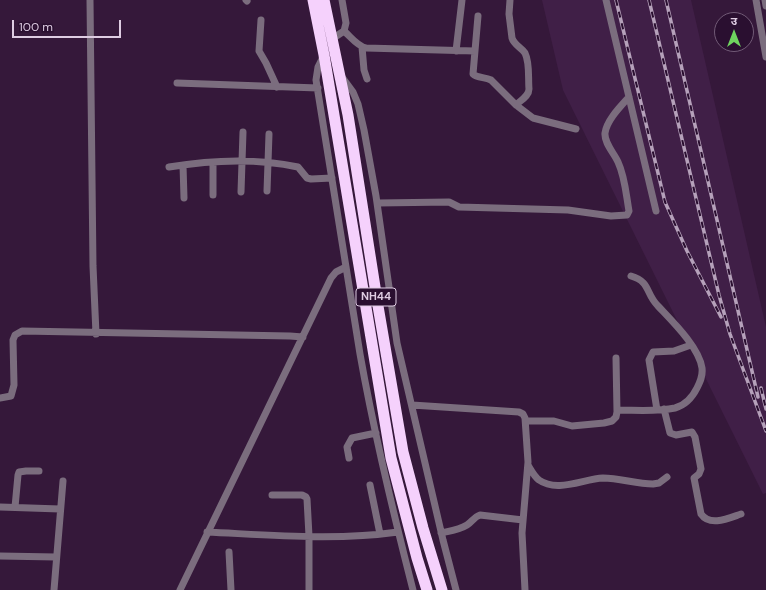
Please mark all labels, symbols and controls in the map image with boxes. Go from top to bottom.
scale bar [14,12,123,38]
north arrow [714,12,754,52]
text: उ [731,14,737,28]
text: 100 m [19,19,53,35]
road number: NH44 [356,288,396,306]

